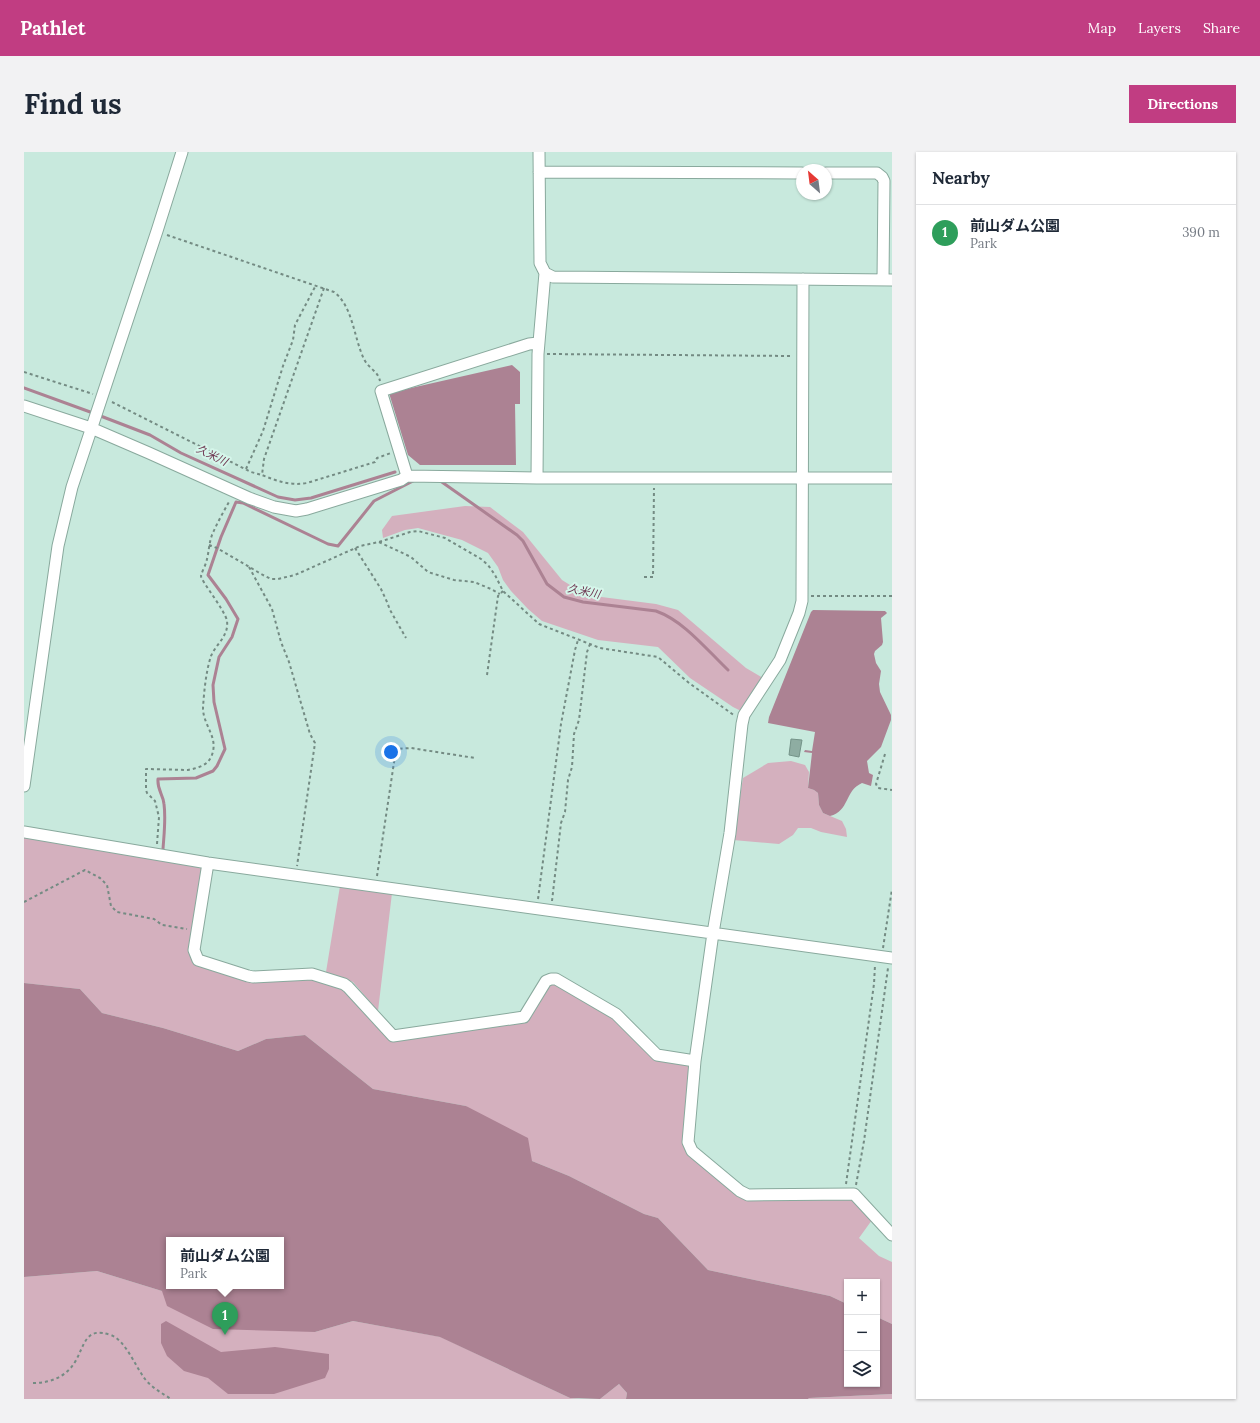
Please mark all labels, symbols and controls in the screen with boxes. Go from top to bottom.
text: Pathlet [20,16,85,40]
text: Map [1088,19,1116,37]
text: Layers [1138,19,1181,37]
text: Share [1203,19,1240,37]
button: Directions [1129,85,1236,123]
text: Find us [24,86,122,122]
north arrow [796,164,832,200]
text: Nearby [932,167,990,189]
text: 前山ダム公園 [970,216,1060,235]
text: 1 [942,224,948,241]
text: 390 m [1182,224,1220,241]
text: Park [970,235,997,252]
water label: 久米川 [194,441,231,469]
water label: 久米川 [566,581,603,601]
your location [381,742,401,762]
popup [166,1237,284,1289]
text: 前山ダム公園 [180,1246,270,1265]
text: Park [180,1265,207,1282]
map controls [844,1279,880,1387]
button: + [844,1279,880,1315]
pin: 1 [212,1302,238,1335]
button: − [844,1315,880,1351]
button: layers [844,1351,880,1387]

